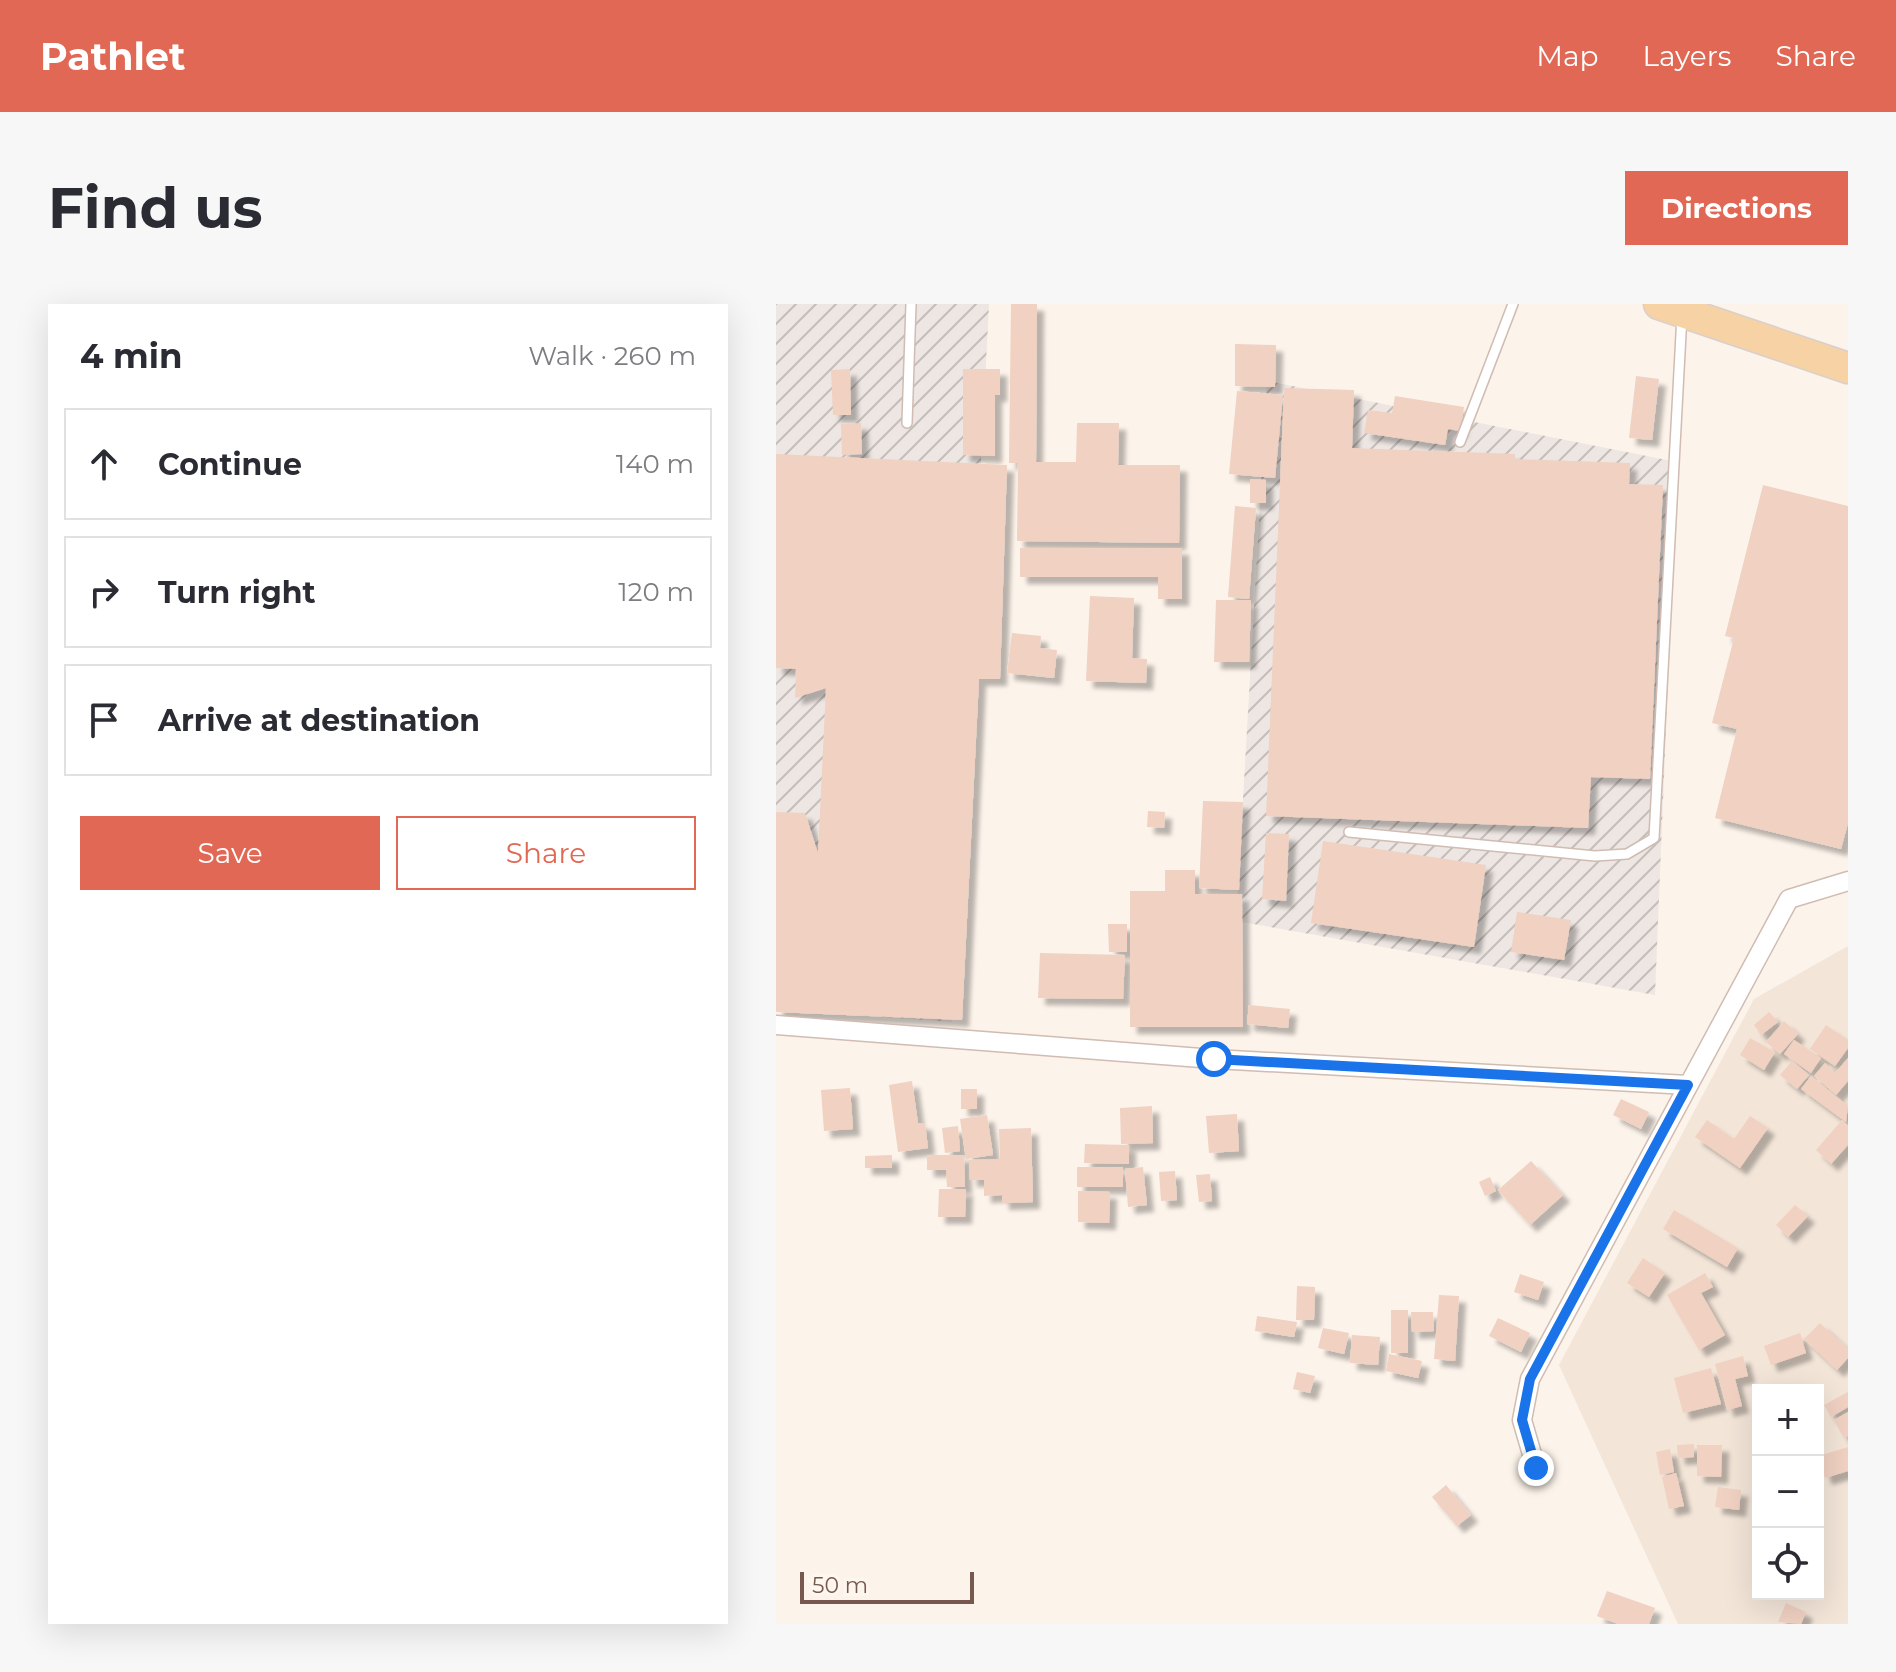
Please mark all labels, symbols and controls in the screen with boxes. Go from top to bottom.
text: Pathlet [40,33,185,80]
text: Map [1536,39,1599,73]
text: Layers [1643,39,1732,73]
text: Share [1776,39,1856,73]
button: Directions [1625,171,1848,245]
text: Find us [48,174,262,242]
text: 4 min [80,335,182,377]
text: Walk · 260 m [528,340,696,372]
icon: ahead [82,442,126,486]
text: Continue [158,446,302,483]
text: 140 m [616,448,694,480]
icon: right [82,570,126,614]
text: Turn right [158,574,315,611]
text: 120 m [618,576,694,608]
icon: arrive [82,698,126,742]
text: Arrive at destination [158,702,480,739]
button: Save [80,816,380,890]
button: Share [396,816,696,890]
route start [1196,1041,1232,1077]
map controls [1752,1384,1824,1600]
button: + [1752,1384,1824,1456]
route end [1518,1450,1554,1486]
button: − [1752,1456,1824,1528]
button: locate [1752,1528,1824,1600]
scale bar [800,1568,974,1604]
text: 50 m [812,1572,868,1599]

